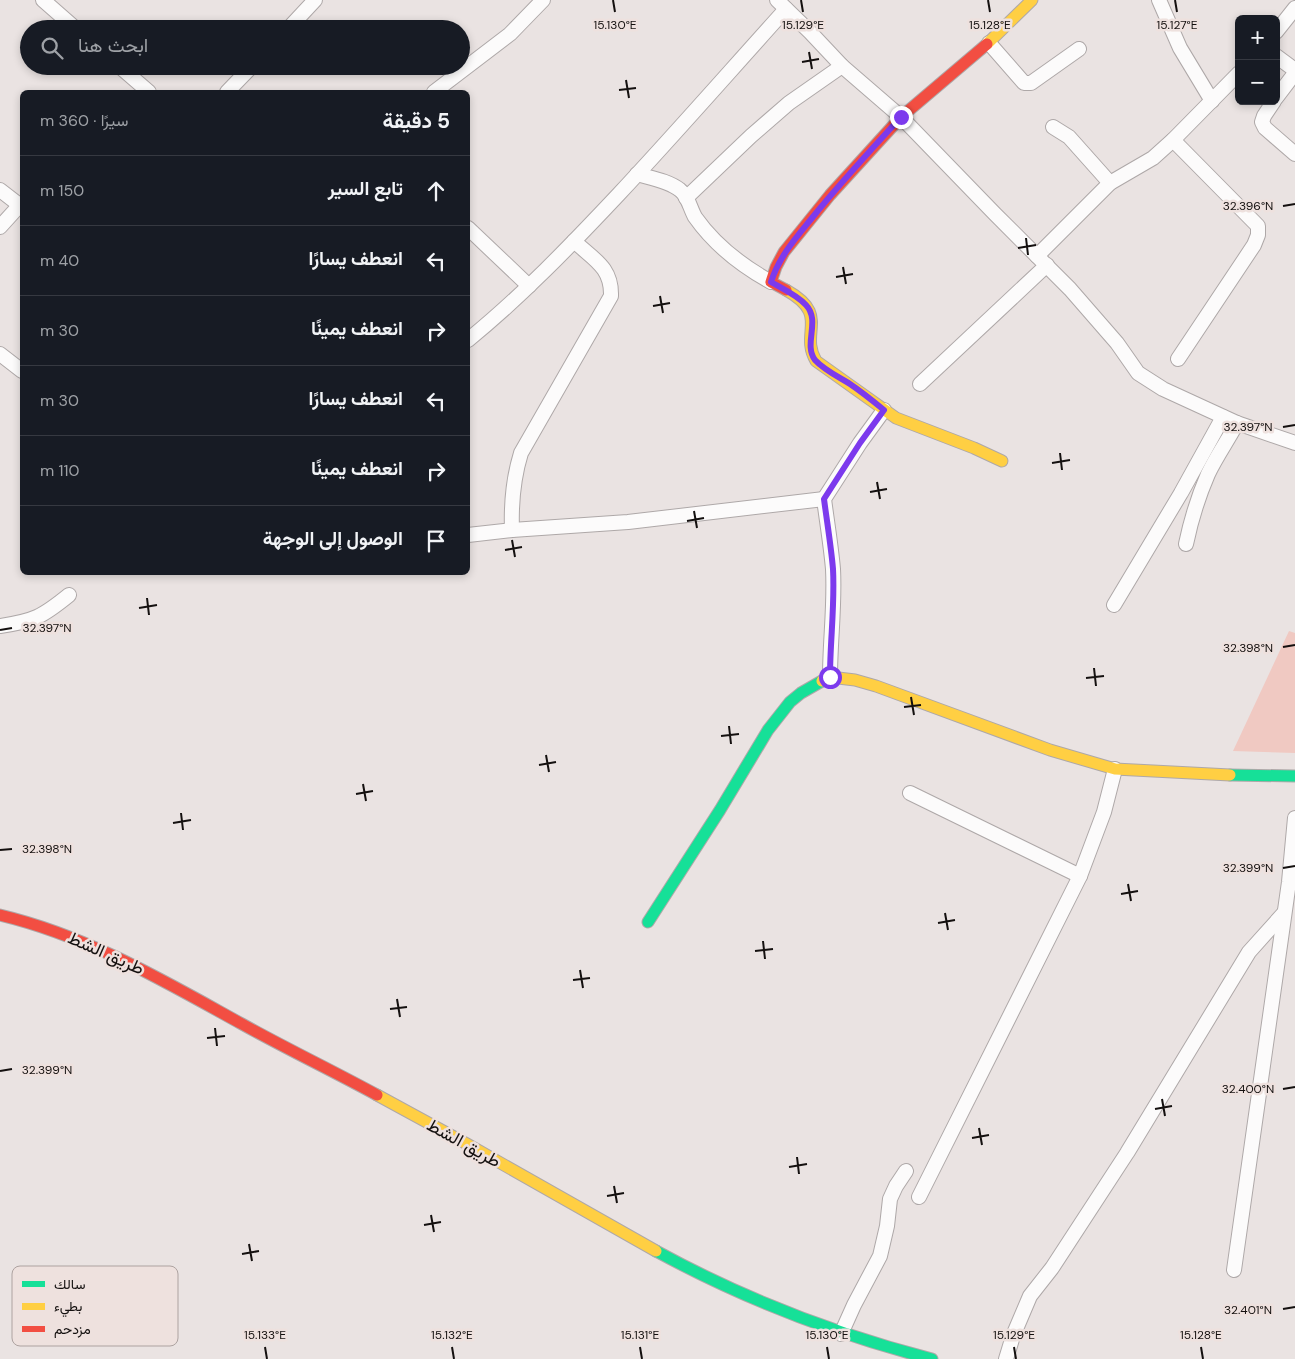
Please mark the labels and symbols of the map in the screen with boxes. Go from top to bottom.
text: 15.130°E [593,17,637,33]
text: 15.129°E [782,17,824,33]
text: 15.128°E [969,17,1011,33]
text: 15.127°E [1157,17,1198,33]
route end [890,106,913,129]
text: 32.396°N [1223,198,1273,214]
text: 32.397°N [1223,419,1273,435]
text: 32.397°N [22,620,72,636]
text: 32.398°N [1223,640,1273,656]
route start [819,666,842,689]
text: 32.398°N [22,841,72,857]
text: 32.399°N [1223,860,1273,876]
street label: طريق الشط [64,926,148,980]
text: 32.399°N [22,1062,72,1078]
text: 32.400°N [1222,1081,1274,1097]
street label: طريق الشط [423,1113,505,1173]
legend [12,1266,178,1346]
text: سالك [54,1275,85,1293]
text: بطيء [54,1297,82,1318]
text: 32.401°N [1224,1302,1272,1318]
text: مزدحم [54,1320,91,1338]
text: 15.133°E [244,1327,286,1343]
text: 15.132°E [431,1327,473,1343]
text: 15.131°E [621,1327,659,1343]
text: 15.130°E [805,1327,849,1343]
text: 15.129°E [993,1327,1035,1343]
text: 15.128°E [1180,1327,1222,1343]

